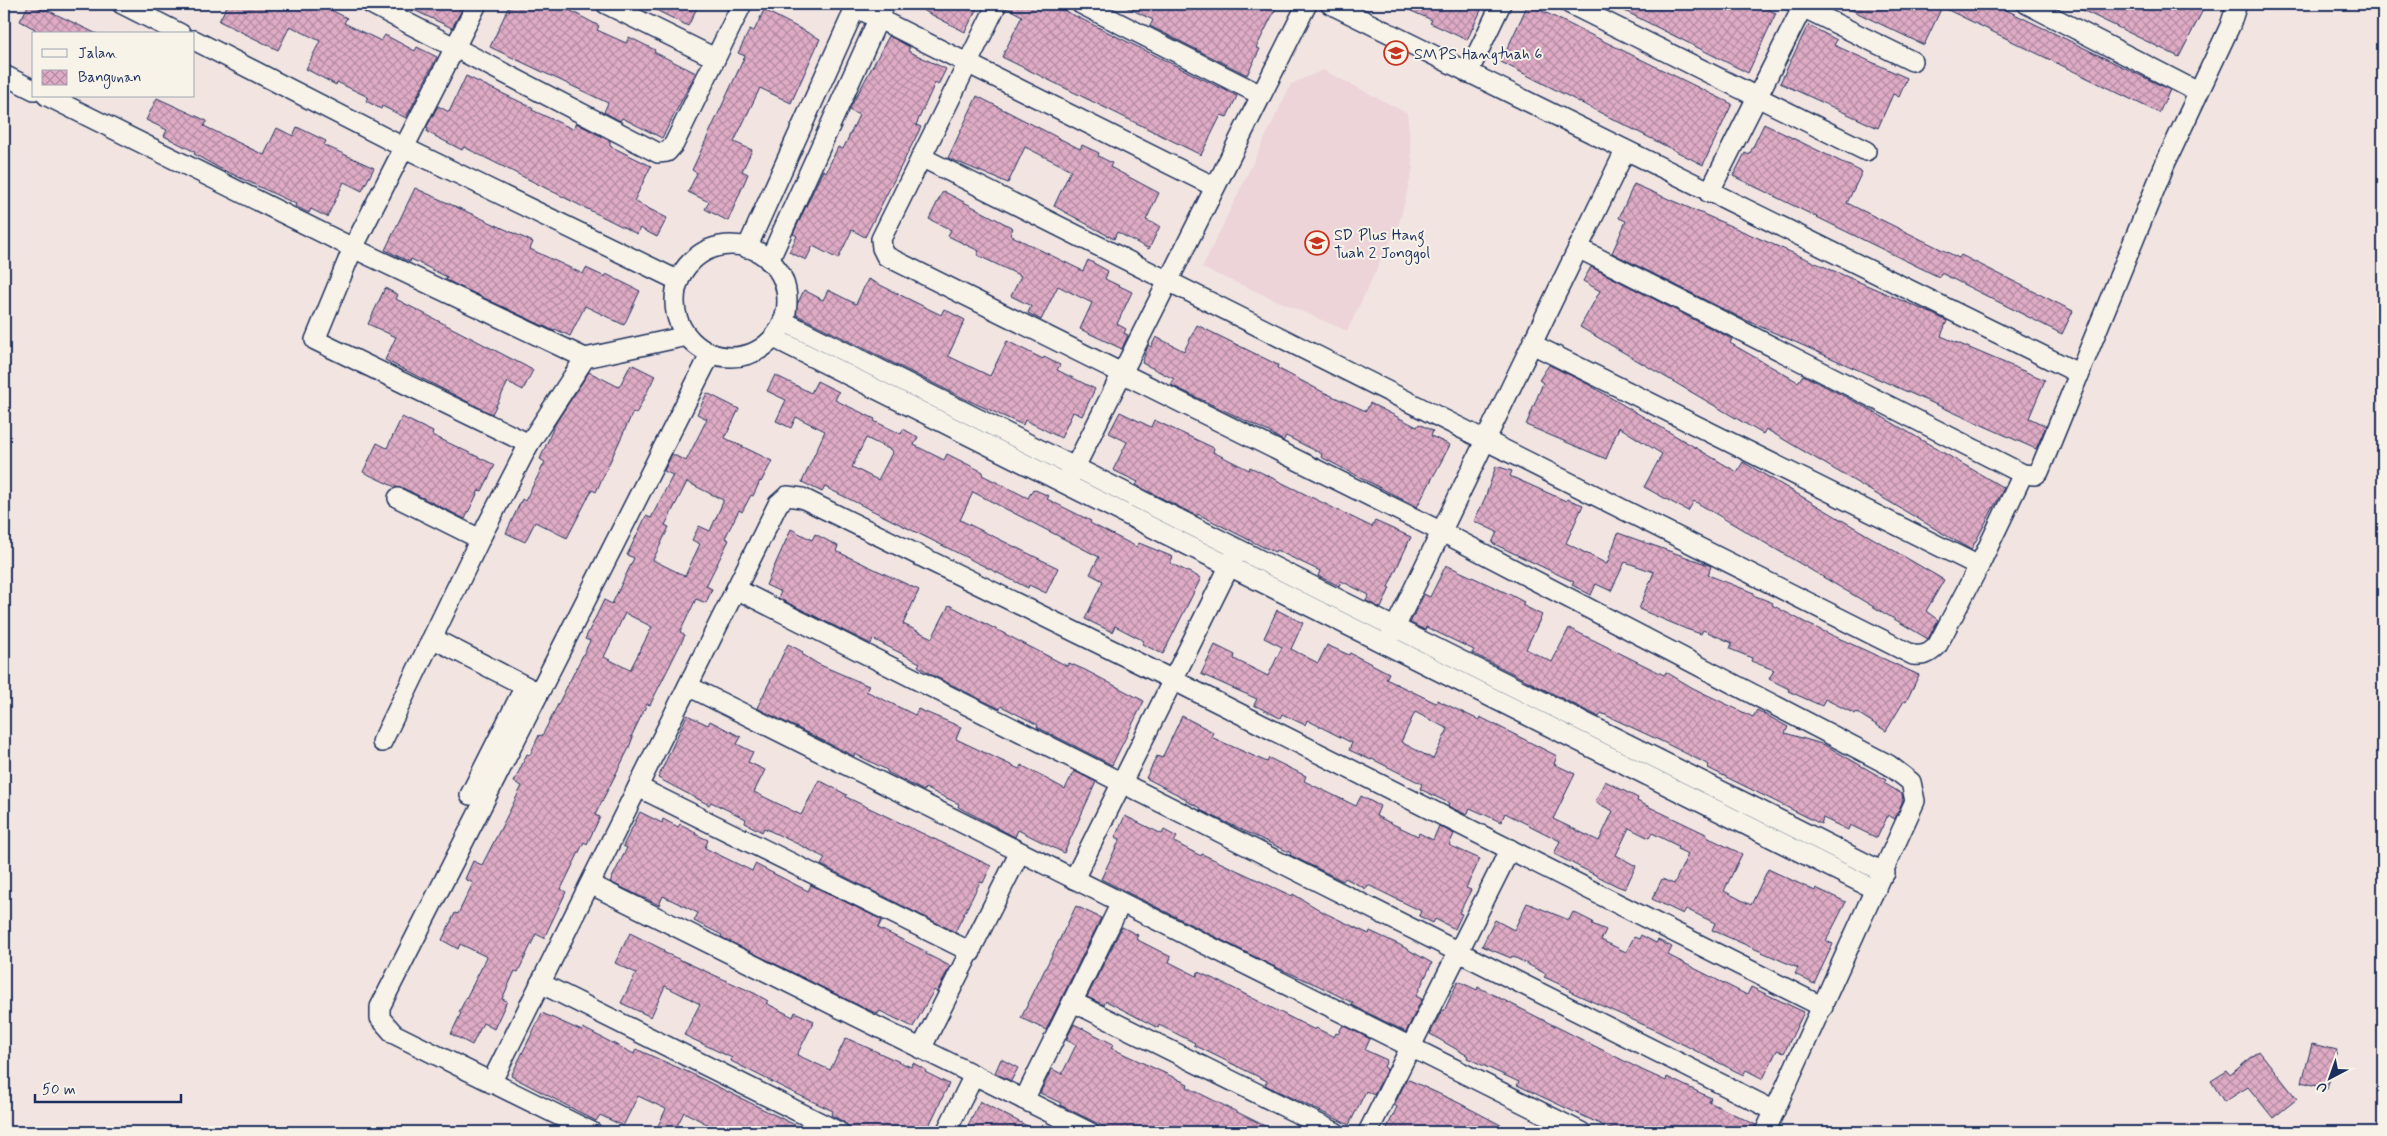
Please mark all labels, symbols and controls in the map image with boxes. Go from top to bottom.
legend [32,32,195,98]
school or university icon: SMPS Hangtuah 6 [1383,40,1409,66]
text: Jalan [78,44,117,64]
place label: SMPS Hangtuah 6 [1414,44,1542,65]
text: Bangunan [78,68,141,89]
place label: SD Plus Hang Tuah 2 Jonggol [1334,225,1430,265]
school or university icon: SD Plus Hang Tuah 2 Jonggol [1304,230,1330,256]
north arrow [2304,1054,2354,1104]
scale bar [35,1071,181,1103]
text: U [2313,1077,2331,1097]
text: 50 m [42,1080,76,1100]

